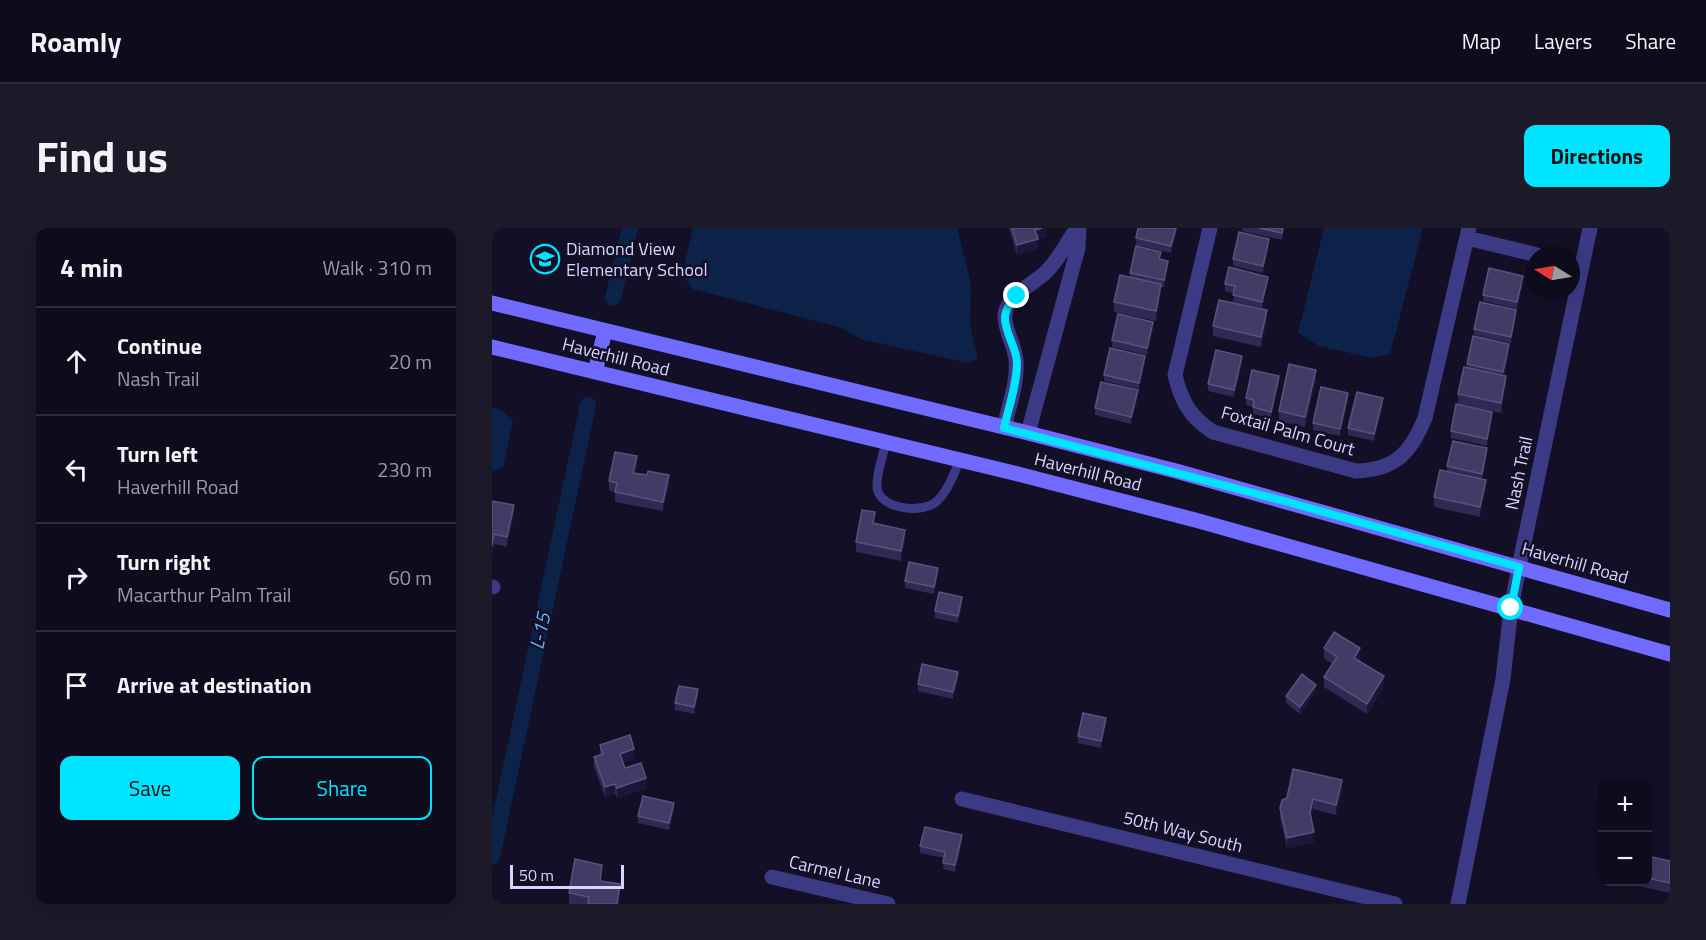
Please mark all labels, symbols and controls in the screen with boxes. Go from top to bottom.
text: Roamly [30,20,121,63]
text: Map [1462,25,1501,57]
text: Layers [1534,25,1592,57]
text: Share [1625,25,1676,57]
text: Find us [36,124,168,188]
button: Directions [1524,125,1670,187]
place label: Diamond View Elementary School [566,235,708,283]
school or university icon: Diamond View Elementary School [529,243,561,275]
north arrow [1526,246,1580,300]
text: 4 min [60,248,123,287]
text: Walk · 310 m [323,252,432,283]
route end [1003,282,1029,308]
text: Continue [117,329,202,363]
street label: Haverhill Road [560,330,673,383]
icon: ahead [60,345,93,378]
text: 20 m [388,346,432,377]
text: Nash Trail [117,363,200,394]
street label: Foxtail Palm Court [1218,399,1359,463]
street label: Nash Trail [1498,434,1539,512]
text: Turn left [117,437,198,471]
street label: Haverhill Road [1032,445,1145,498]
icon: left [60,453,93,486]
text: 230 m [377,454,432,485]
text: Haverhill Road [117,471,239,502]
street label: Haverhill Road [1519,534,1632,591]
text: Turn right [117,545,211,579]
icon: right [60,561,93,594]
text: 60 m [388,562,432,593]
text: Macarthur Palm Trail [117,579,291,610]
route start [1497,594,1523,620]
water label: L-15 [521,608,559,652]
text: Arrive at destination [117,668,312,702]
icon: arrive [60,669,93,702]
button: Save [60,756,240,820]
button: Share [252,756,432,820]
map controls [1598,778,1652,886]
button: + [1598,778,1652,832]
street label: 50th Way South [1121,804,1246,859]
button: − [1598,832,1652,886]
street label: Carmel Lane [786,848,884,895]
scale bar [510,862,624,890]
text: 50 m [519,863,554,887]

